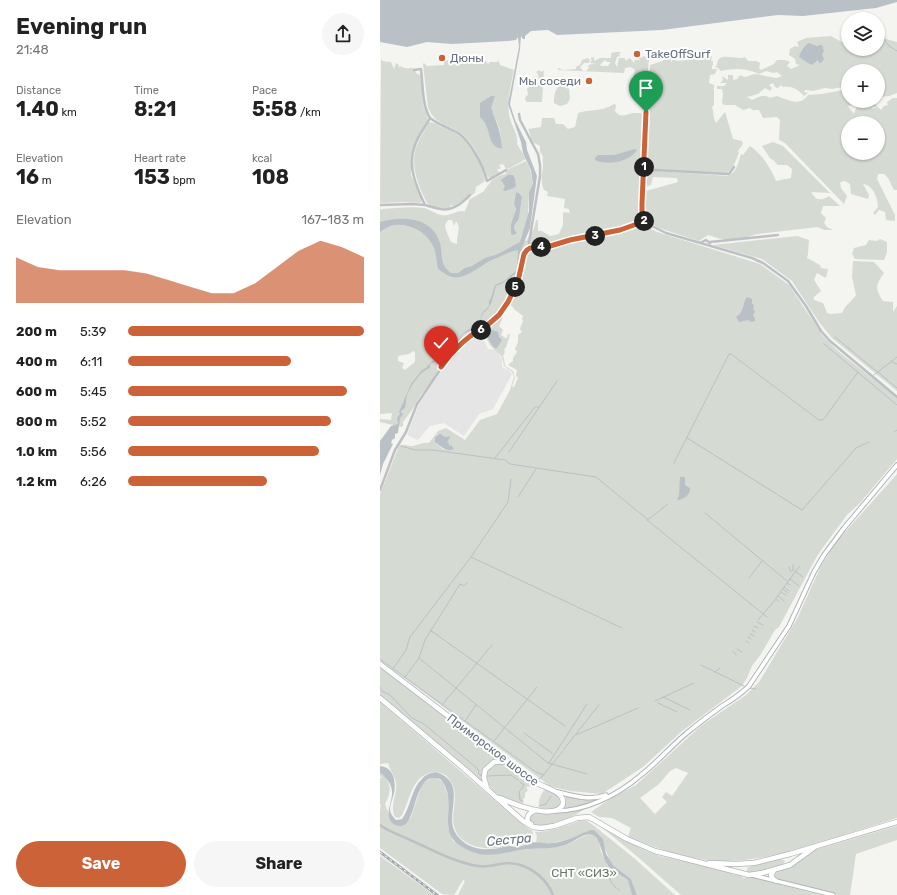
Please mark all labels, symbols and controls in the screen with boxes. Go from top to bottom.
map controls [841,12,885,160]
button: layers [841,12,885,56]
text: Evening run [16,13,147,40]
button: share [322,13,364,55]
text: 21:48 [16,42,49,57]
place label: TakeOffSurf [645,47,711,61]
marker: TakeOffSurf [632,49,642,59]
place label: Дюны [450,51,484,65]
marker: Дюны [437,53,447,63]
button: + [841,64,885,108]
pin [629,71,663,112]
place label: Мы соседи [519,74,581,88]
marker: Мы соседи [584,76,594,86]
icon: arrive [635,77,657,99]
text: Distance [16,84,61,97]
text: Time [134,84,159,97]
text: Pace [252,84,277,97]
text: 1.40 [16,97,59,121]
text: 8:21 [134,97,176,121]
text: 5:58 [252,97,297,121]
text: km [59,106,77,119]
text: /km [297,106,321,119]
button: − [841,116,885,160]
text: Elevation [16,152,63,165]
text: Heart rate [134,152,186,165]
text: kcal [252,152,272,165]
pin: 1 [634,157,654,177]
text: 1 [641,160,647,173]
text: 16 [16,165,39,189]
text: 153 [134,165,170,189]
text: 108 [252,165,289,189]
text: m [39,174,51,187]
text: bpm [170,174,196,187]
pin: 2 [634,211,654,231]
text: Elevation [16,212,72,227]
text: 167–183 m [301,212,364,227]
text: 2 [640,214,648,227]
pin: 3 [585,226,605,246]
text: 3 [591,229,599,242]
pin: 4 [531,237,551,257]
text: 4 [537,240,545,253]
pin: 5 [505,277,525,297]
text: 5 [511,280,519,293]
pin: 6 [471,320,491,340]
text: 6 [477,323,485,336]
text: 200 m [16,324,57,339]
text: 5:39 [80,324,107,339]
pin [424,326,458,367]
icon: check [430,332,452,354]
text: 400 m [16,354,57,369]
text: 6:11 [80,354,102,369]
text: 600 m [16,384,57,399]
text: 5:45 [80,384,107,399]
text: 800 m [16,414,57,429]
text: 5:52 [80,414,106,429]
text: 1.0 km [16,444,57,459]
text: 5:56 [80,444,107,459]
text: 1.2 km [16,474,57,489]
text: 6:26 [80,474,107,489]
street label: Приморское шоссе [445,711,542,789]
water label: Сестра [486,830,533,849]
button: Save [16,841,186,887]
button: Share [194,841,364,887]
park label: СНТ «СИЗ» [551,866,617,880]

